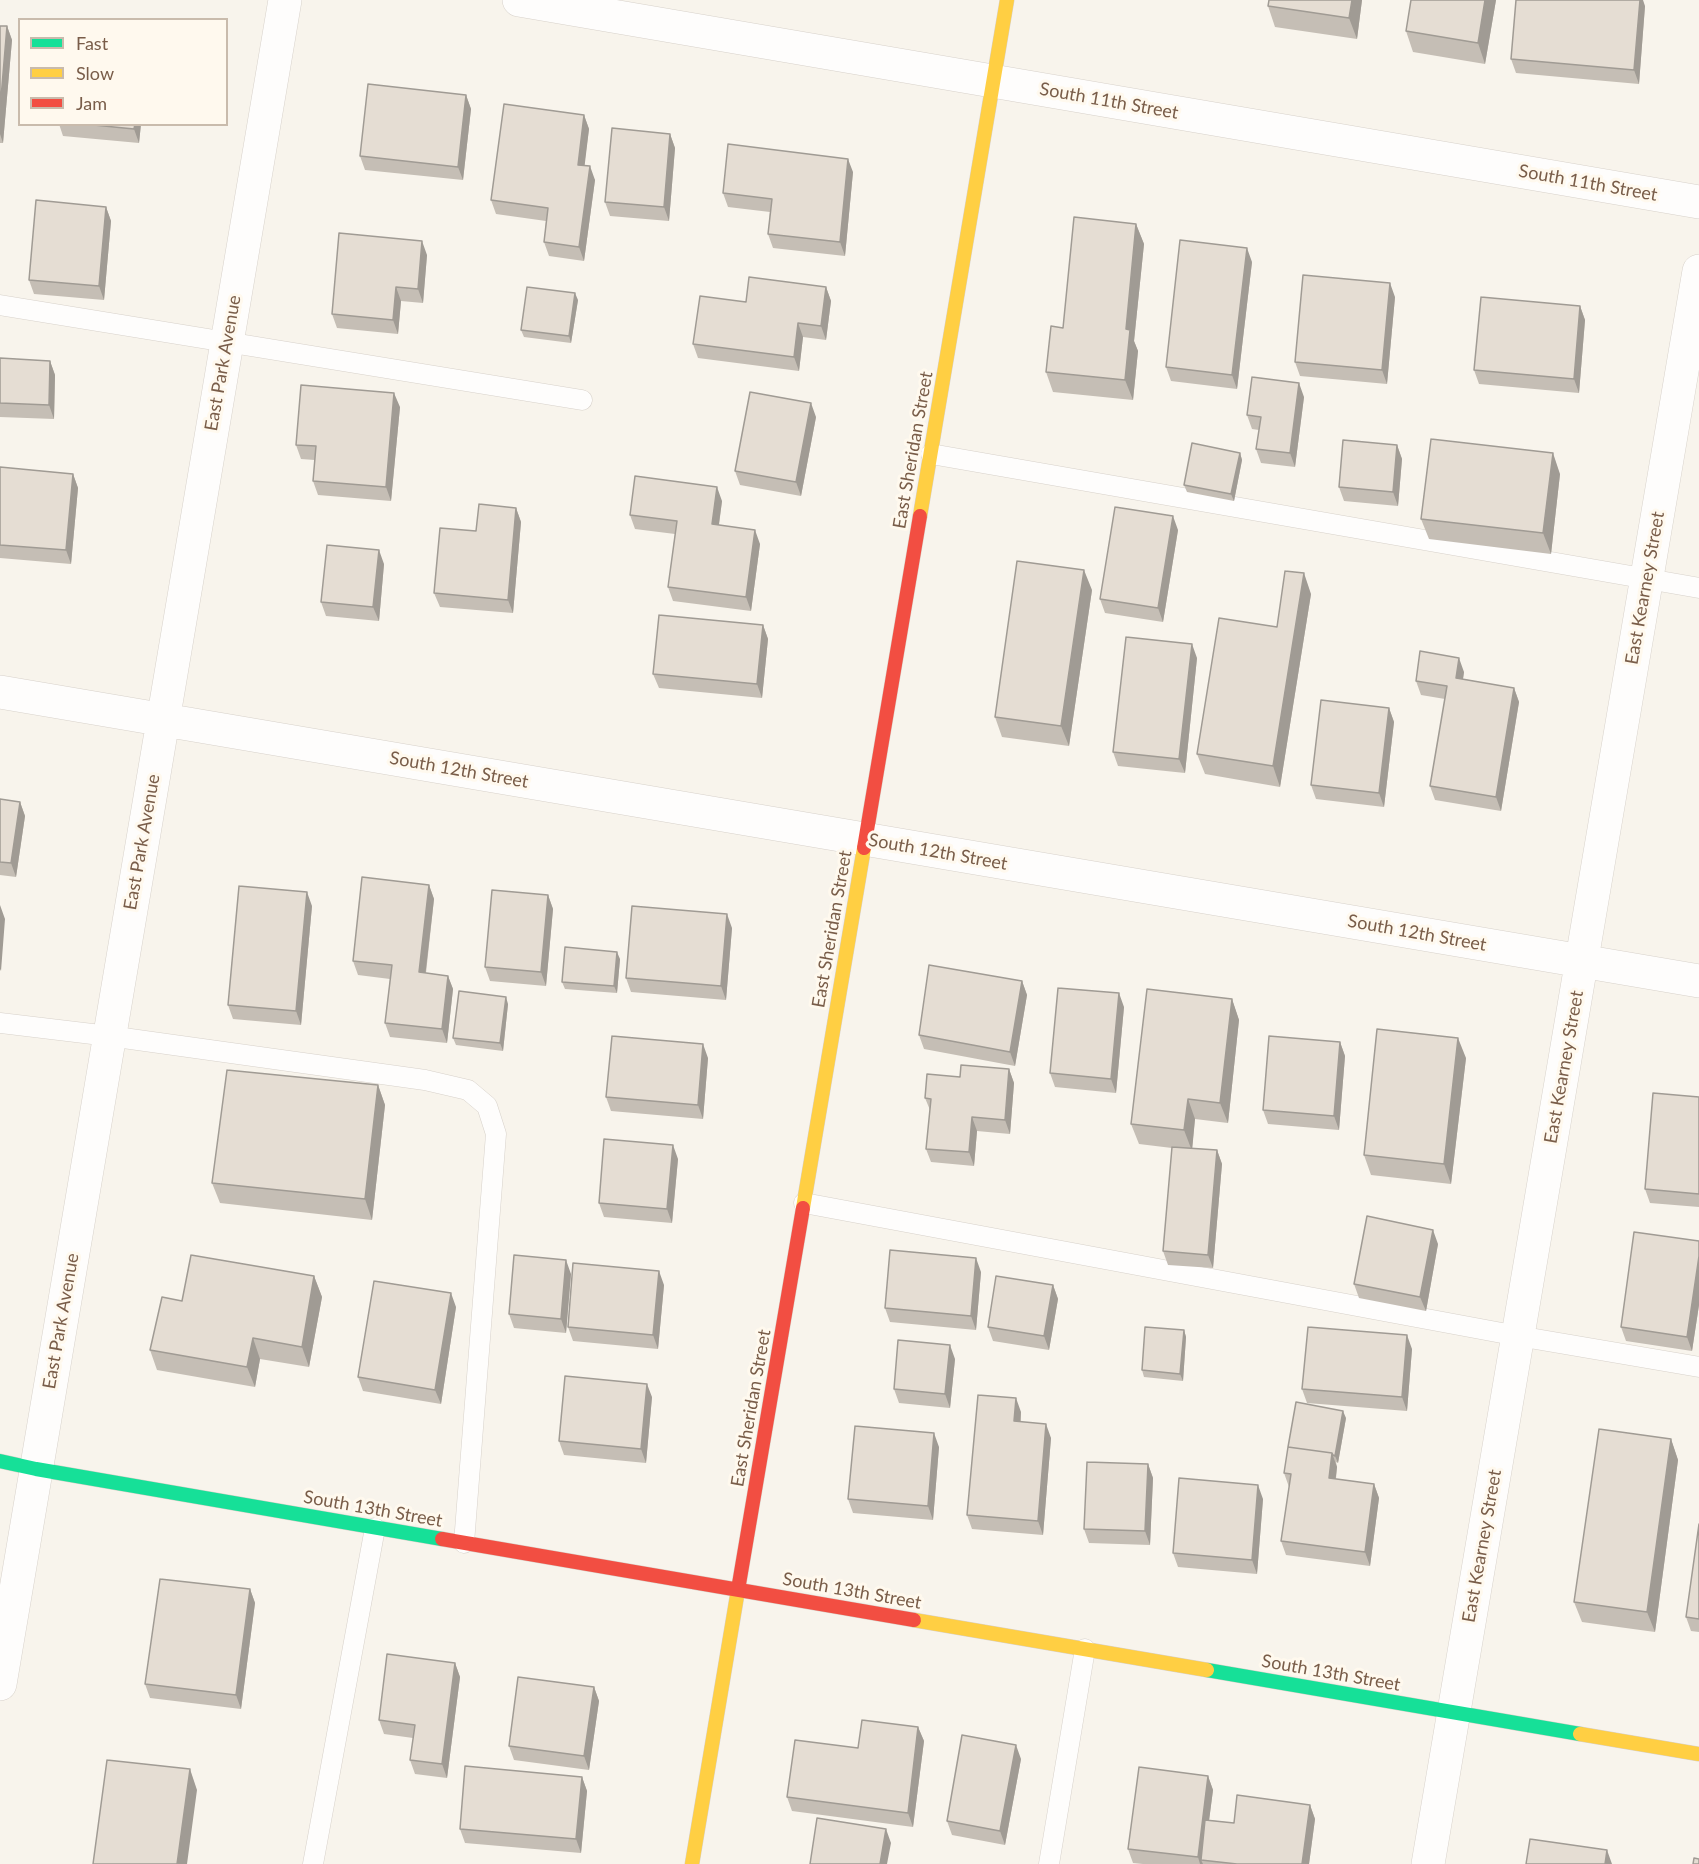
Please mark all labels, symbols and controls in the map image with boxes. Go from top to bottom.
legend [18,18,228,126]
text: Fast [76,32,108,54]
text: Slow [76,62,114,84]
street label: South 11th Street [1038,78,1180,124]
text: Jam [76,92,107,114]
street label: South 11th Street [1517,160,1659,206]
street label: East Park Avenue [200,293,246,433]
street label: East Sheridan Street [889,370,937,530]
street label: East Kearney Street [1621,510,1669,666]
street label: South 12th Street [388,747,530,793]
street label: East Park Avenue [119,772,165,912]
street label: South 12th Street [867,829,1009,875]
street label: East Sheridan Street [808,849,856,1009]
street label: South 12th Street [1346,910,1488,956]
street label: East Kearney Street [1540,989,1588,1145]
street label: East Park Avenue [38,1251,84,1391]
street label: East Sheridan Street [727,1328,775,1488]
street label: East Kearney Street [1458,1468,1506,1624]
street label: South 13th Street [302,1486,444,1532]
street label: South 13th Street [781,1568,923,1614]
street label: South 13th Street [1260,1650,1402,1696]

